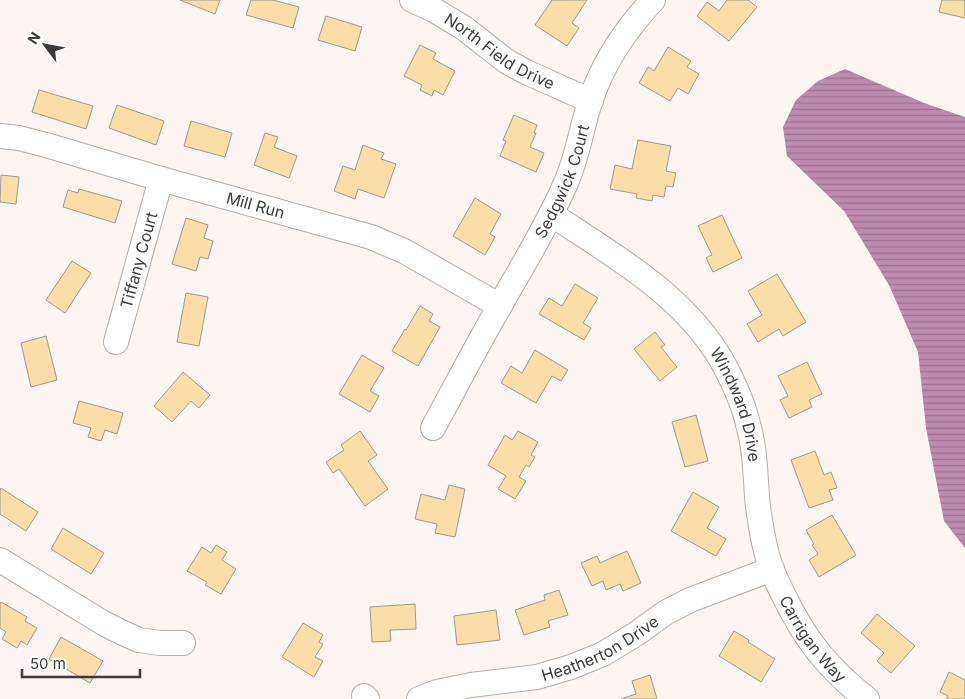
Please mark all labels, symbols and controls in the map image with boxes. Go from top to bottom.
street label: North Field Drive [441,9,558,94]
north arrow [20,20,70,70]
text: N [24,29,44,47]
street label: Sedgwick Court [530,123,593,242]
street label: Mill Run [224,188,287,223]
street label: Tiffany Court [116,210,161,311]
street label: Windward Drive [706,344,765,463]
street label: Carrigan Way [775,592,851,687]
street label: Heatherton Drive [539,611,662,685]
scale bar [22,646,140,678]
text: 50 m [30,654,66,673]

